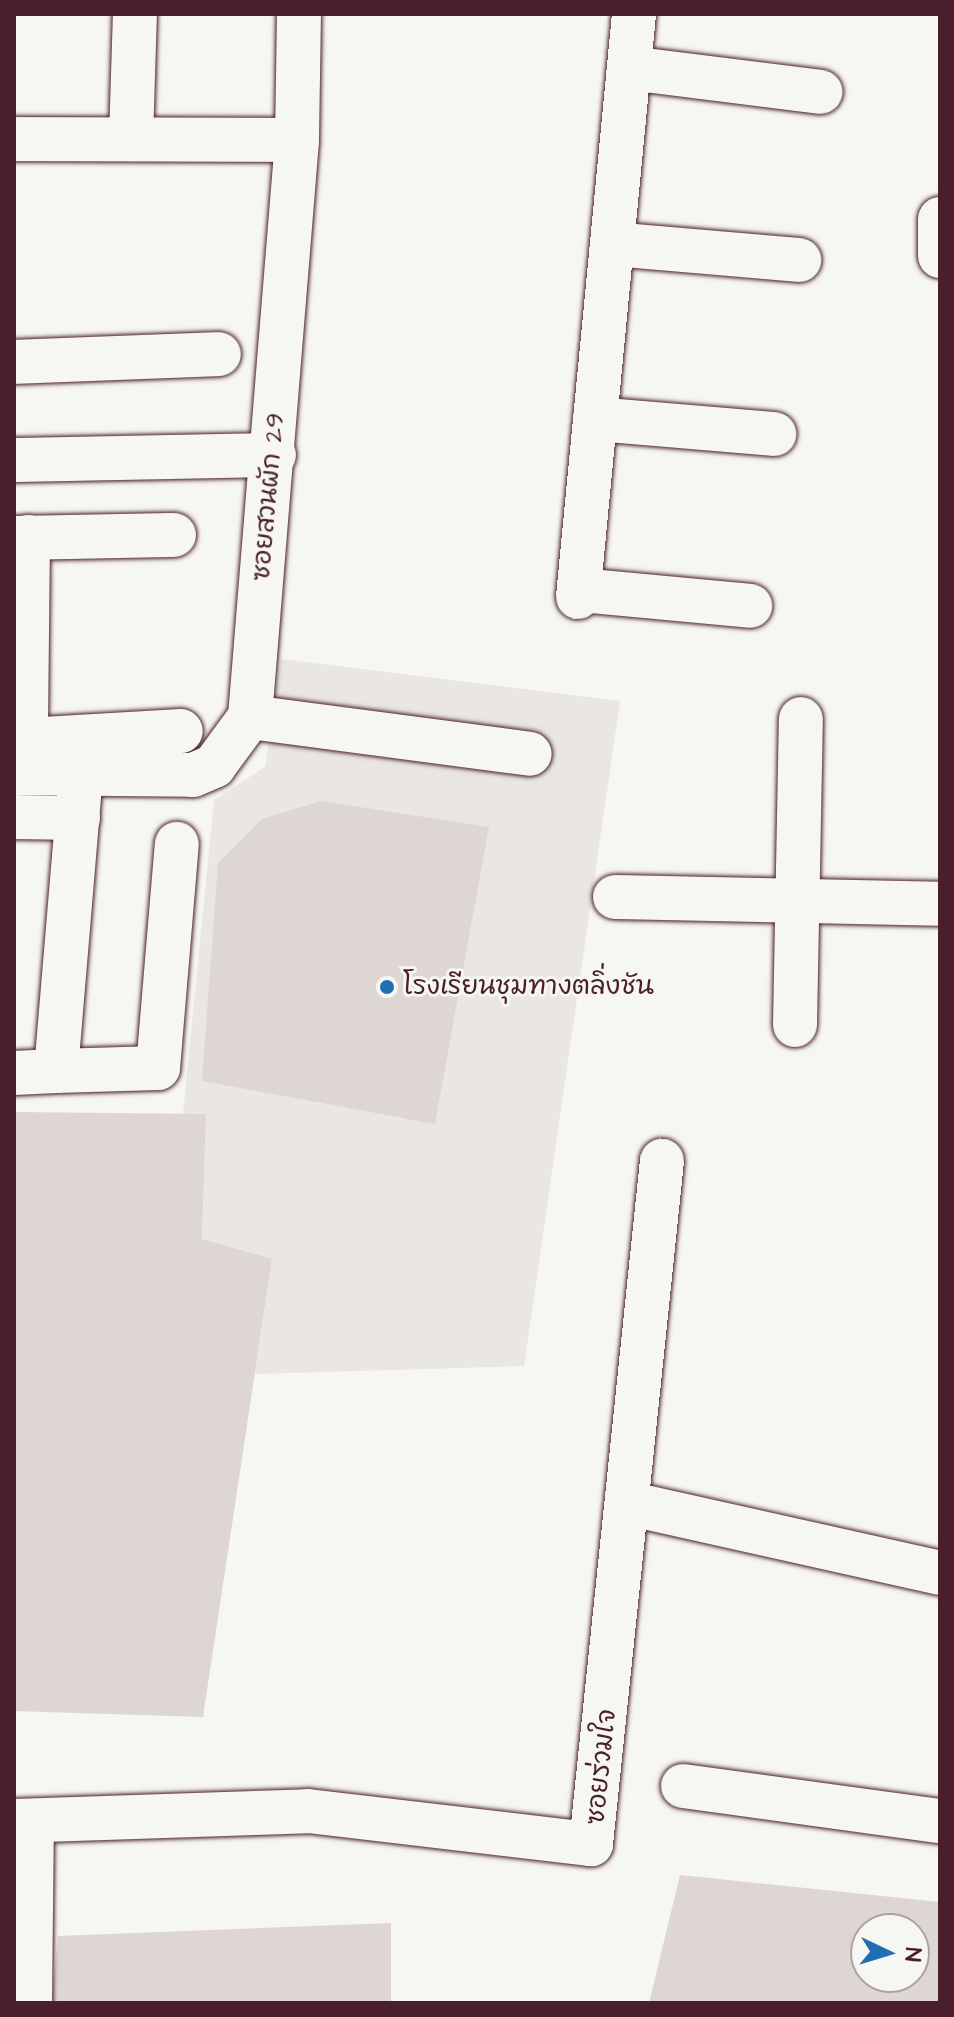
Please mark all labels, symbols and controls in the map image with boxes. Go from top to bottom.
street label: ซอยสวนผัก 29 [246,412,292,582]
place label: โรงเรียนชุมทางตลิ่งชัน [403,971,654,1003]
marker: โรงเรียนชุมทางตลิ่งชัน [378,978,396,996]
street label: ซอยร่วมใจ [580,1708,624,1826]
north arrow [850,1913,930,1993]
text: N [897,1947,928,1963]

